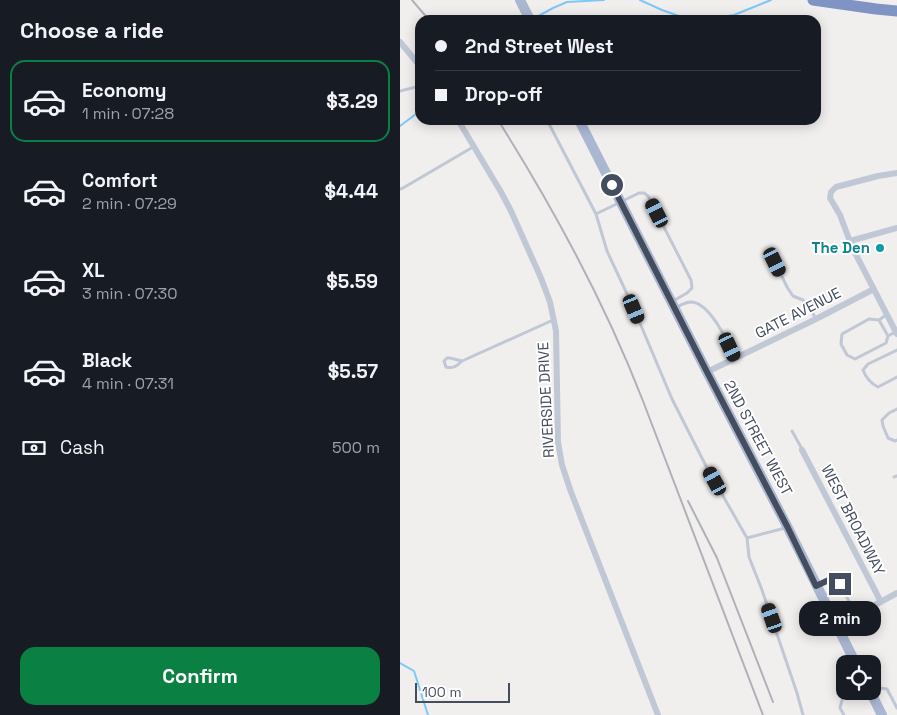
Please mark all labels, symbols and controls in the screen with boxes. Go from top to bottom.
text: Choose a ride [20,16,164,44]
text: 2nd Street West [465,34,614,59]
text: Economy [82,78,166,103]
icon: car [22,79,67,124]
text: Drop-off [465,82,543,107]
text: $3.29 [326,89,378,114]
text: 1 min · 07:28 [82,103,174,124]
text: Comfort [82,168,158,193]
icon: car [22,169,67,214]
route start [601,174,623,196]
text: $4.44 [325,179,378,204]
text: 2 min · 07:29 [82,193,177,214]
car [643,196,670,230]
place label: The Den [812,238,870,257]
marker: The Den [874,242,886,254]
car [761,245,788,279]
text: XL [82,258,105,283]
icon: car [22,259,67,304]
text: $5.59 [326,269,378,294]
text: 3 min · 07:30 [82,283,177,304]
street label: GATE AVENUE [752,283,844,342]
car [621,292,646,326]
car [716,330,743,364]
street label: RIVERSIDE DRIVE [533,341,558,459]
text: Black [82,348,132,373]
icon: car [22,349,67,394]
text: $5.57 [328,359,378,384]
text: 4 min · 07:31 [82,373,174,394]
street label: 2ND STREET WEST [720,377,797,499]
icon: cash [20,434,48,462]
text: Cash [60,435,105,460]
text: 500 m [332,437,380,458]
street label: WEST BROADWAY [817,461,889,578]
car [701,464,728,498]
route end [829,573,851,595]
car [760,601,783,635]
callout: 2 min [799,602,881,636]
text: 2 min [819,608,861,629]
button: Confirm [20,647,380,705]
map controls [836,655,881,700]
button: locate [836,655,881,700]
scale bar [415,680,510,703]
text: 100 m [422,683,461,701]

